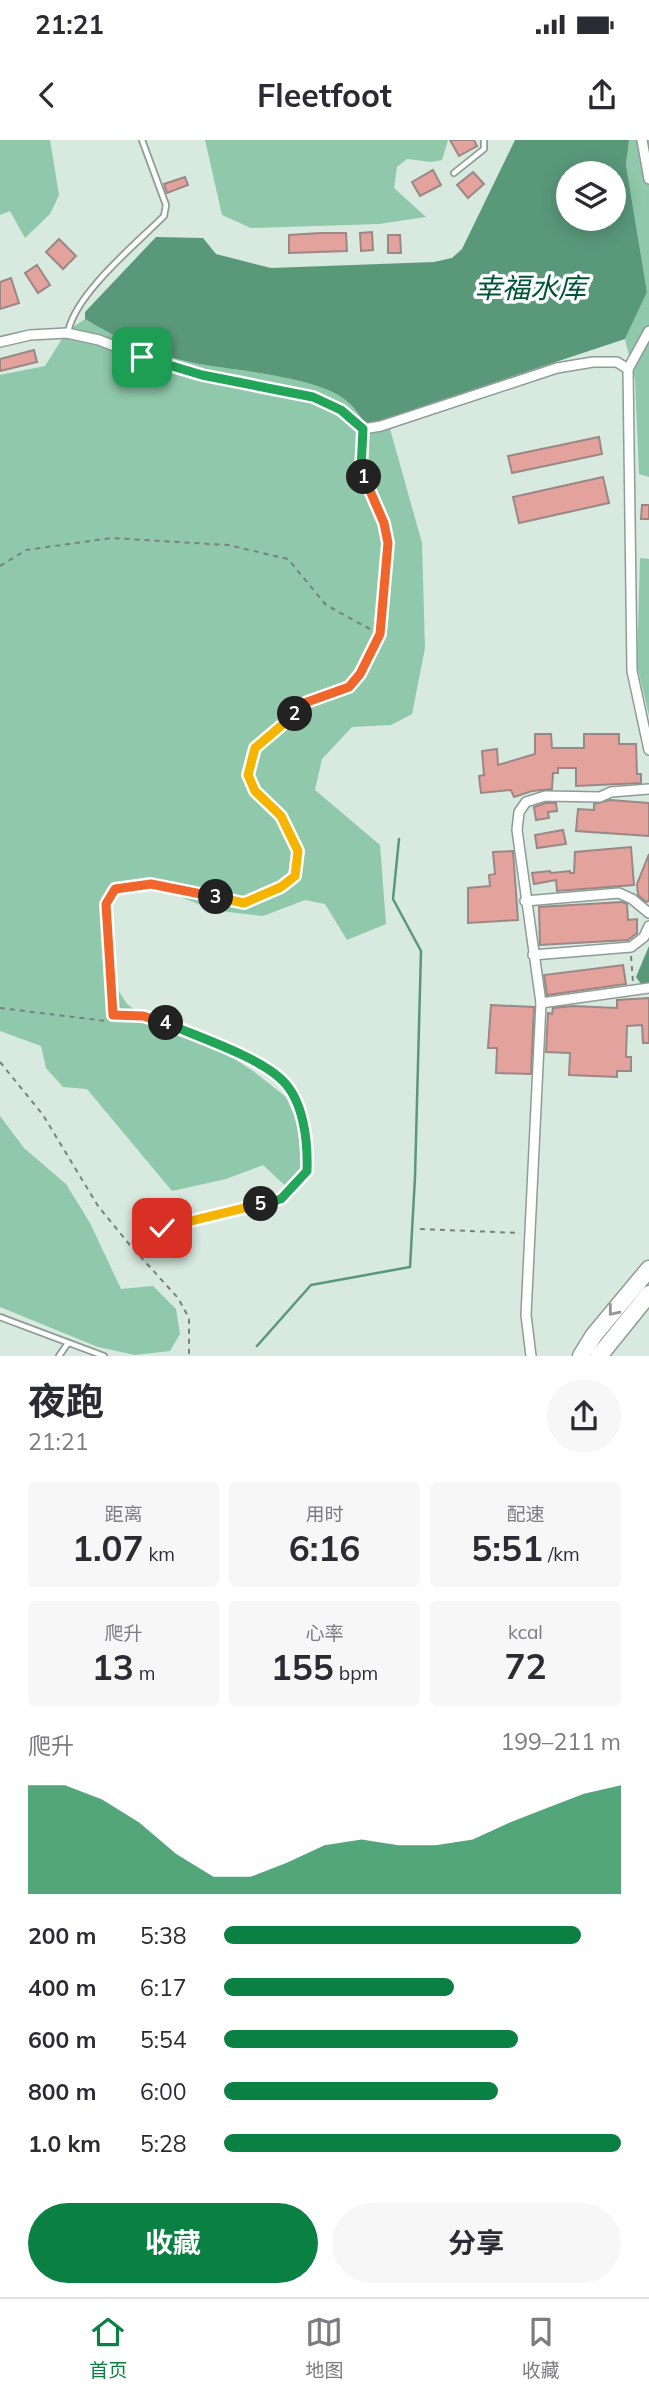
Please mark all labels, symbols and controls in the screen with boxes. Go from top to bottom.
text: 21:21 [35,8,104,41]
text: Fleetfoot [257,75,392,115]
icon: back [28,76,66,114]
icon: share [583,76,621,114]
map controls [556,161,626,231]
button: layers [556,161,626,231]
water label: 幸福水库 [474,270,590,305]
pin [112,327,172,387]
icon: arrive [123,338,161,376]
pin: 1 [346,460,382,494]
text: 1 [358,464,369,488]
pin: 2 [278,696,312,732]
text: 2 [289,701,300,725]
pin: 3 [198,880,234,914]
text: 3 [210,884,221,908]
pin: 4 [148,1006,184,1040]
text: 4 [160,1010,171,1034]
pin: 5 [244,1186,278,1222]
text: 5 [255,1191,266,1215]
pin [132,1198,192,1258]
icon: check [143,1209,181,1247]
one-way arrow [609,1303,622,1315]
text: 夜跑 [28,1377,104,1425]
button: share [547,1379,621,1453]
text: 21:21 [28,1427,88,1456]
text: 距离 [104,1502,143,1526]
text: 用时 [305,1502,344,1526]
text: 配速 [506,1502,545,1526]
text: 1.07 [72,1526,144,1570]
text: 6:16 [289,1526,360,1570]
text: 5:51 [471,1526,543,1570]
text: km [144,1542,175,1566]
text: /km [543,1542,580,1566]
text: kcal [508,1620,543,1644]
text: 爬升 [104,1621,143,1645]
text: 心率 [305,1621,344,1645]
text: 72 [504,1644,547,1688]
text: 13 [92,1645,134,1689]
text: 155 [271,1645,334,1689]
text: m [134,1661,155,1685]
text: bpm [334,1661,378,1685]
text: 199–211 m [500,1727,621,1756]
text: 爬升 [28,1731,74,1760]
text: 200 m [28,1921,96,1950]
text: 5:38 [140,1921,187,1950]
text: 400 m [28,1973,96,2002]
text: 6:17 [140,1973,187,2002]
text: 600 m [28,2025,96,2054]
text: 5:54 [140,2025,187,2054]
text: 800 m [28,2077,96,2106]
text: 6:00 [140,2077,187,2106]
text: 1.0 km [28,2129,101,2158]
text: 5:28 [140,2129,187,2158]
button: 收藏 [28,2203,318,2283]
button: 分享 [332,2203,621,2283]
tab: 首页 [89,2313,127,2382]
tab: 地图 [305,2313,344,2382]
tab: 收藏 [522,2313,560,2382]

